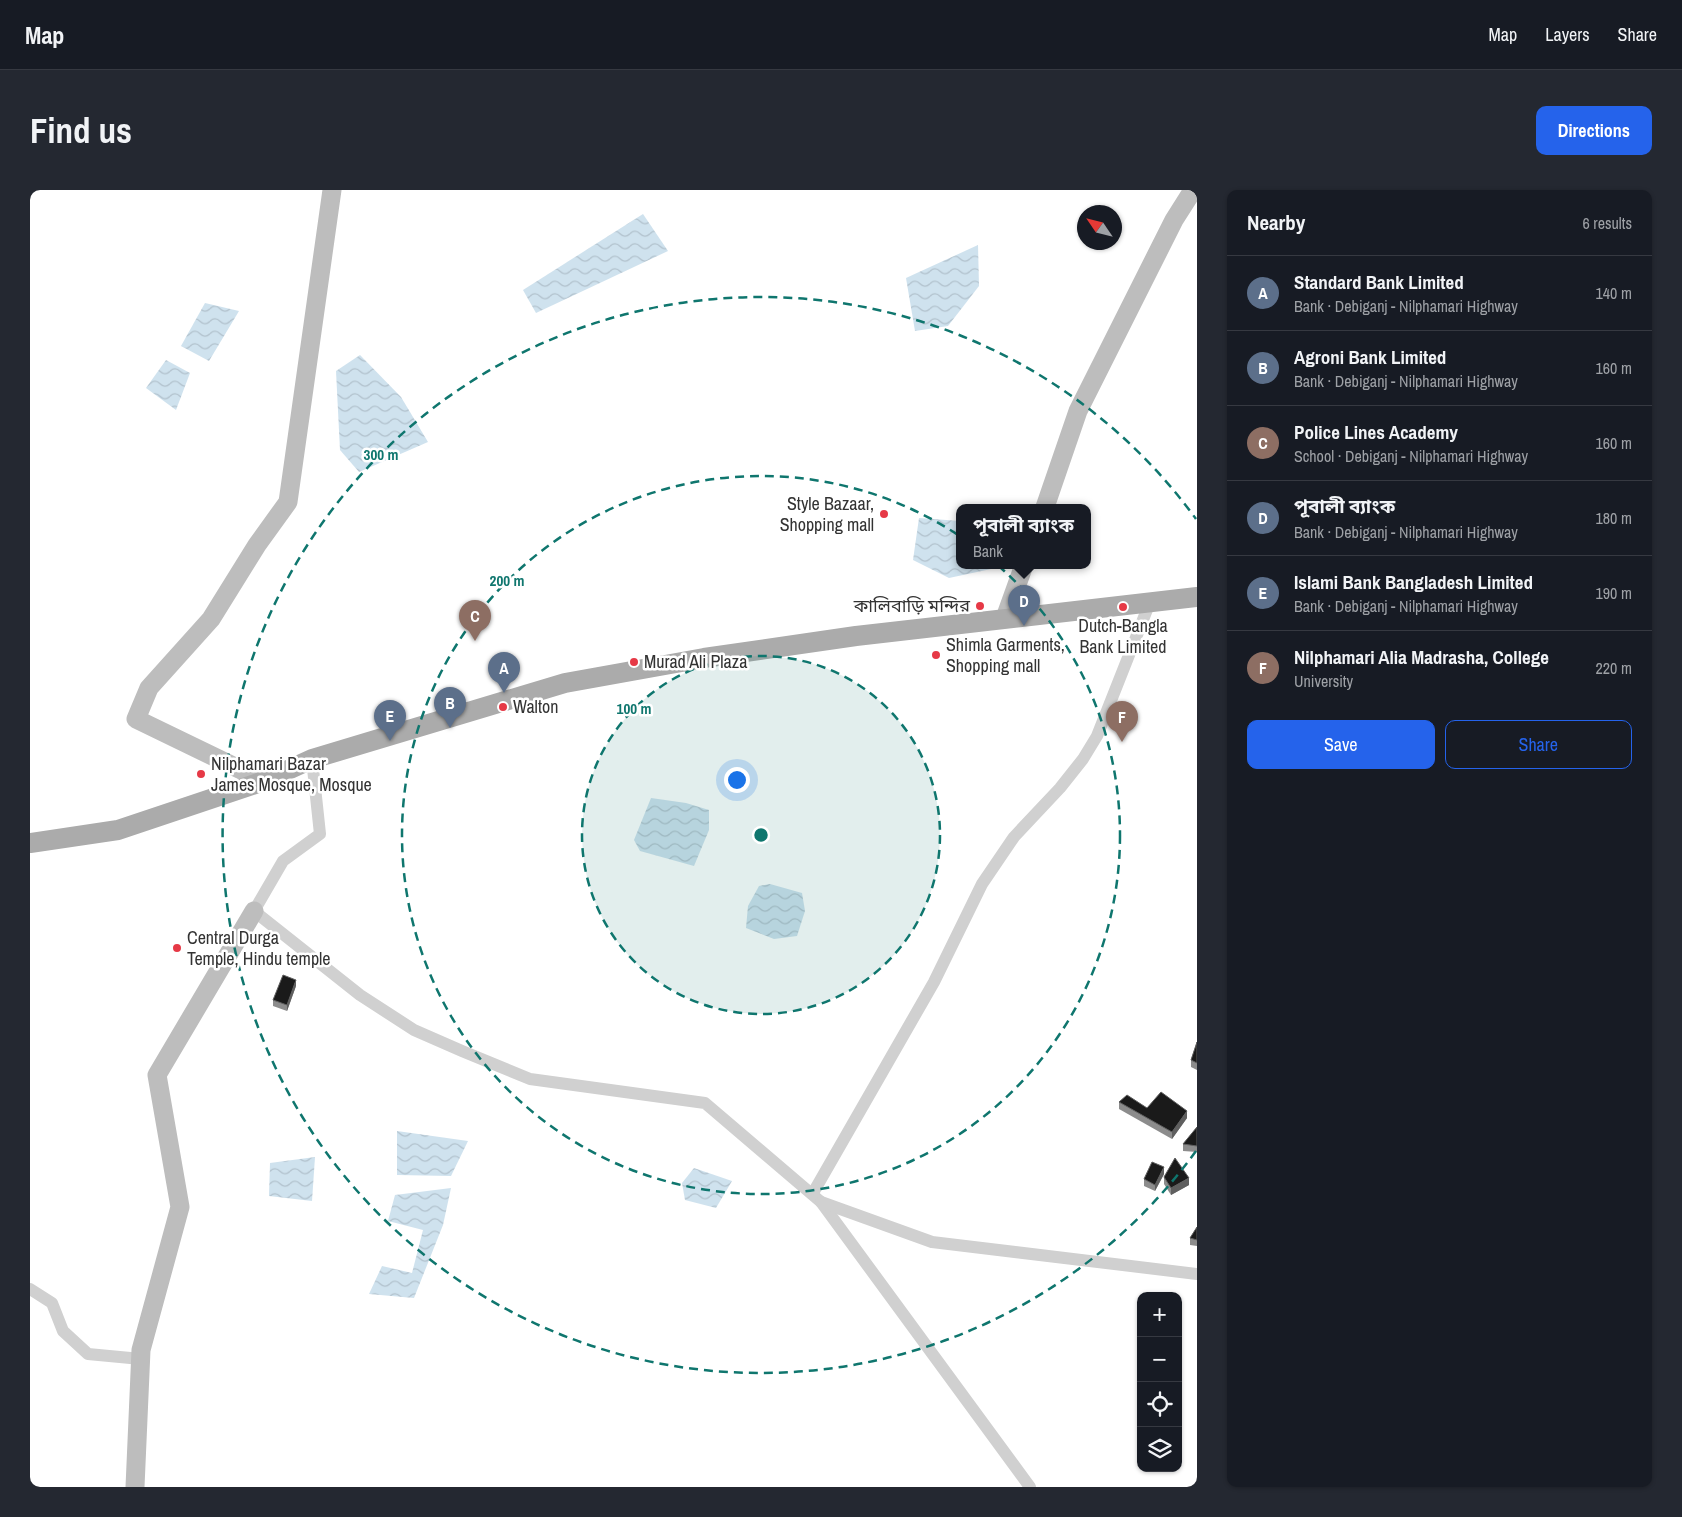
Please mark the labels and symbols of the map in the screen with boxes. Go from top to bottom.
north arrow [1077,205,1122,250]
text: 300 m [364,444,398,465]
place label: Style Bazaar, Shopping mall [780,491,874,537]
marker: Style Bazaar, Shopping mall [878,508,890,520]
text: 200 m [490,570,524,591]
pin: D [1008,585,1040,626]
place label: কালিবাড়ি মন্দির [853,593,970,618]
pin: C [459,600,491,641]
marker: কালিবাড়ি মন্দির [974,600,986,612]
marker: Dutch-Bangla Bank Limited [1117,601,1129,613]
place label: Dutch-Bangla Bank Limited [1078,613,1168,659]
place label: Shimla Garments, Shopping mall [946,632,1065,678]
place label: Murad Ali Plaza [644,649,747,674]
marker: Shimla Garments, Shopping mall [930,649,942,661]
pin: A [488,652,520,693]
marker: Murad Ali Plaza [628,656,640,668]
pin: B [434,687,466,728]
place label: Walton [513,694,558,719]
text: 100 m [617,698,651,719]
pin: E [374,700,406,741]
marker: Walton [497,701,509,713]
pin: F [1106,701,1138,742]
place label: Nilphamari Bazar James Mosque, Mosque [211,751,372,797]
your location [724,767,750,793]
marker: Nilphamari Bazar James Mosque, Mosque [195,768,207,780]
centre of rings [752,826,770,844]
place label: Central Durga Temple, Hindu temple [187,925,331,971]
marker: Central Durga Temple, Hindu temple [171,942,183,954]

